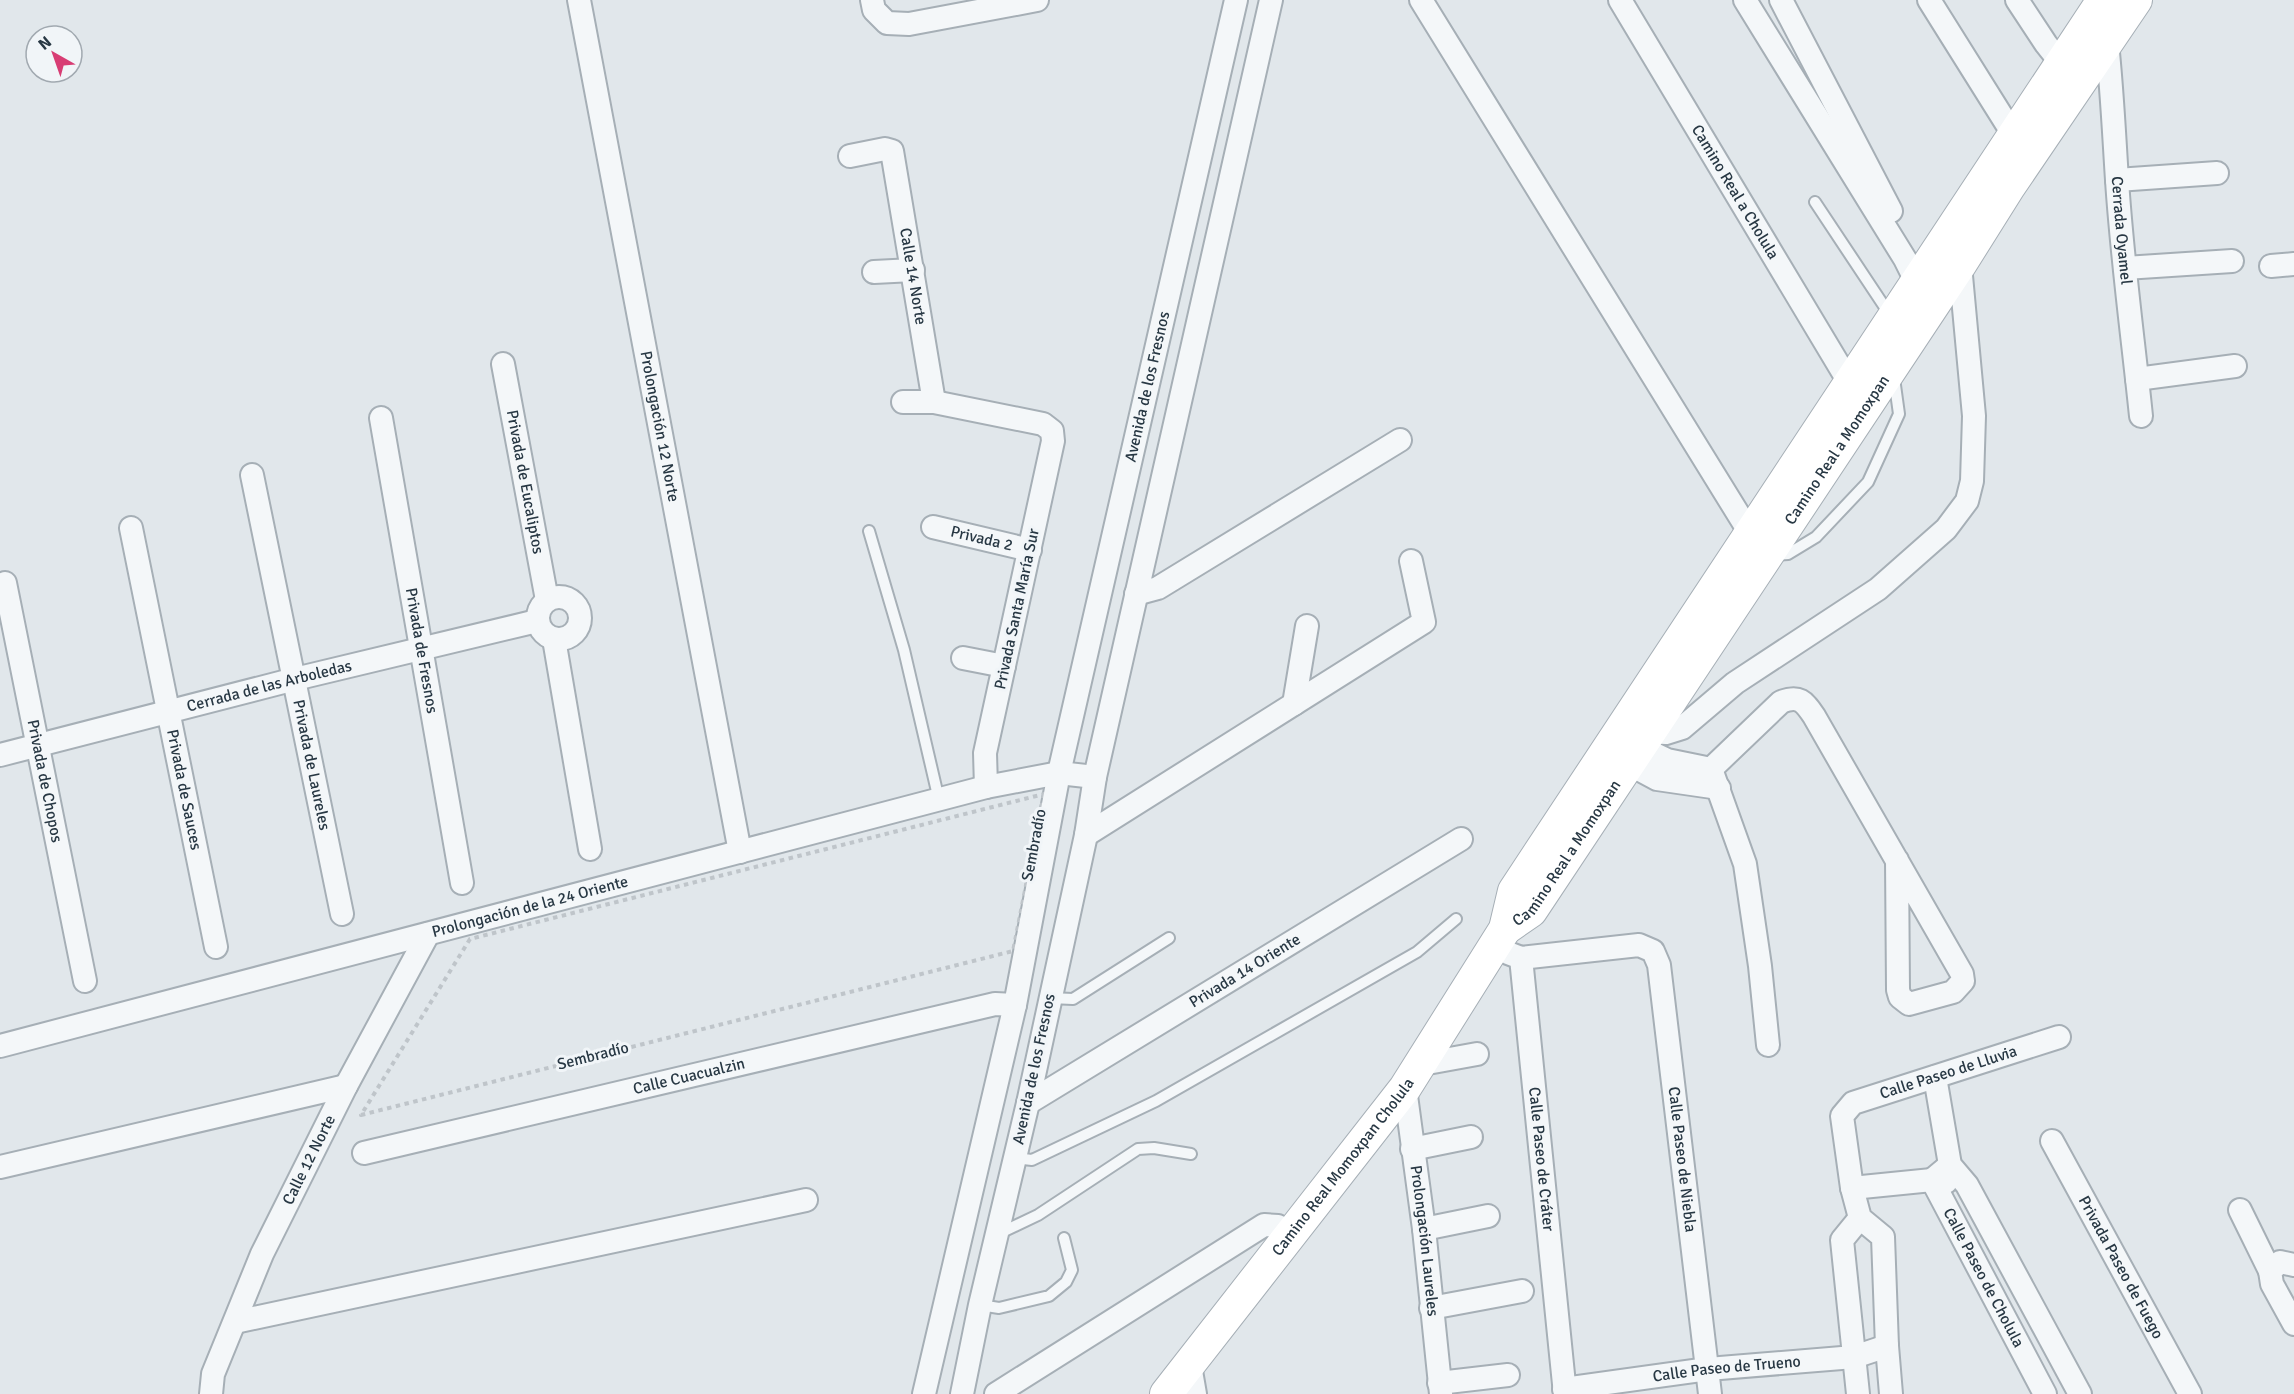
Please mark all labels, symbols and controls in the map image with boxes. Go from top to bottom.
north arrow [24,24,84,84]
text: N [34,32,56,55]
street label: Camino Real a Cholula [1687,121,1783,263]
street label: Cerrada Oyamel [2107,176,2136,286]
street label: Calle 14 Norte [895,226,931,326]
street label: Avenida de los Fresnos [1121,309,1174,464]
street label: Prolongación 12 Norte [636,349,684,504]
street label: Camino Real a Momoxpan [1780,371,1894,529]
street label: Privada de Eucaliptos [502,408,548,556]
street label: Privada 2 [949,522,1015,556]
street label: Privada Santa María Sur [990,526,1044,691]
street label: Privada de Fresnos [401,586,442,715]
street label: Cerrada de las Arboledas [185,656,354,716]
street label: Privada de Laureles [288,698,335,832]
street label: Privada de Chopos [23,718,67,844]
street label: Privada de Sauces [162,727,206,852]
street label: Camino Real a Momoxpan [1509,776,1625,931]
street label: Sembradío [1017,807,1051,883]
street label: Prolongación de la 24 Oriente [430,871,630,942]
street label: Privada 14 Oriente [1186,929,1304,1012]
street label: Avenida de los Fresnos [1008,992,1060,1146]
street label: Sembradío [555,1037,631,1075]
street label: Calle Paseo de Lluvia [1877,1041,2020,1104]
street label: Calle Cuacualzin [631,1053,747,1099]
street label: Camino Real Momoxpan Cholula [1268,1074,1419,1260]
street label: Calle Paseo de Niebla [1664,1085,1701,1233]
street label: Calle Paseo de Cráter [1524,1086,1559,1232]
street label: Calle 12 Norte [278,1112,340,1208]
street label: Prolongación Laureles [1406,1164,1443,1317]
street label: Privada Paseo de Fuego [2074,1192,2168,1342]
street label: Calle Paseo de Cholula [1939,1205,2029,1351]
street label: Calle Paseo de Trueno [1651,1351,1802,1387]

